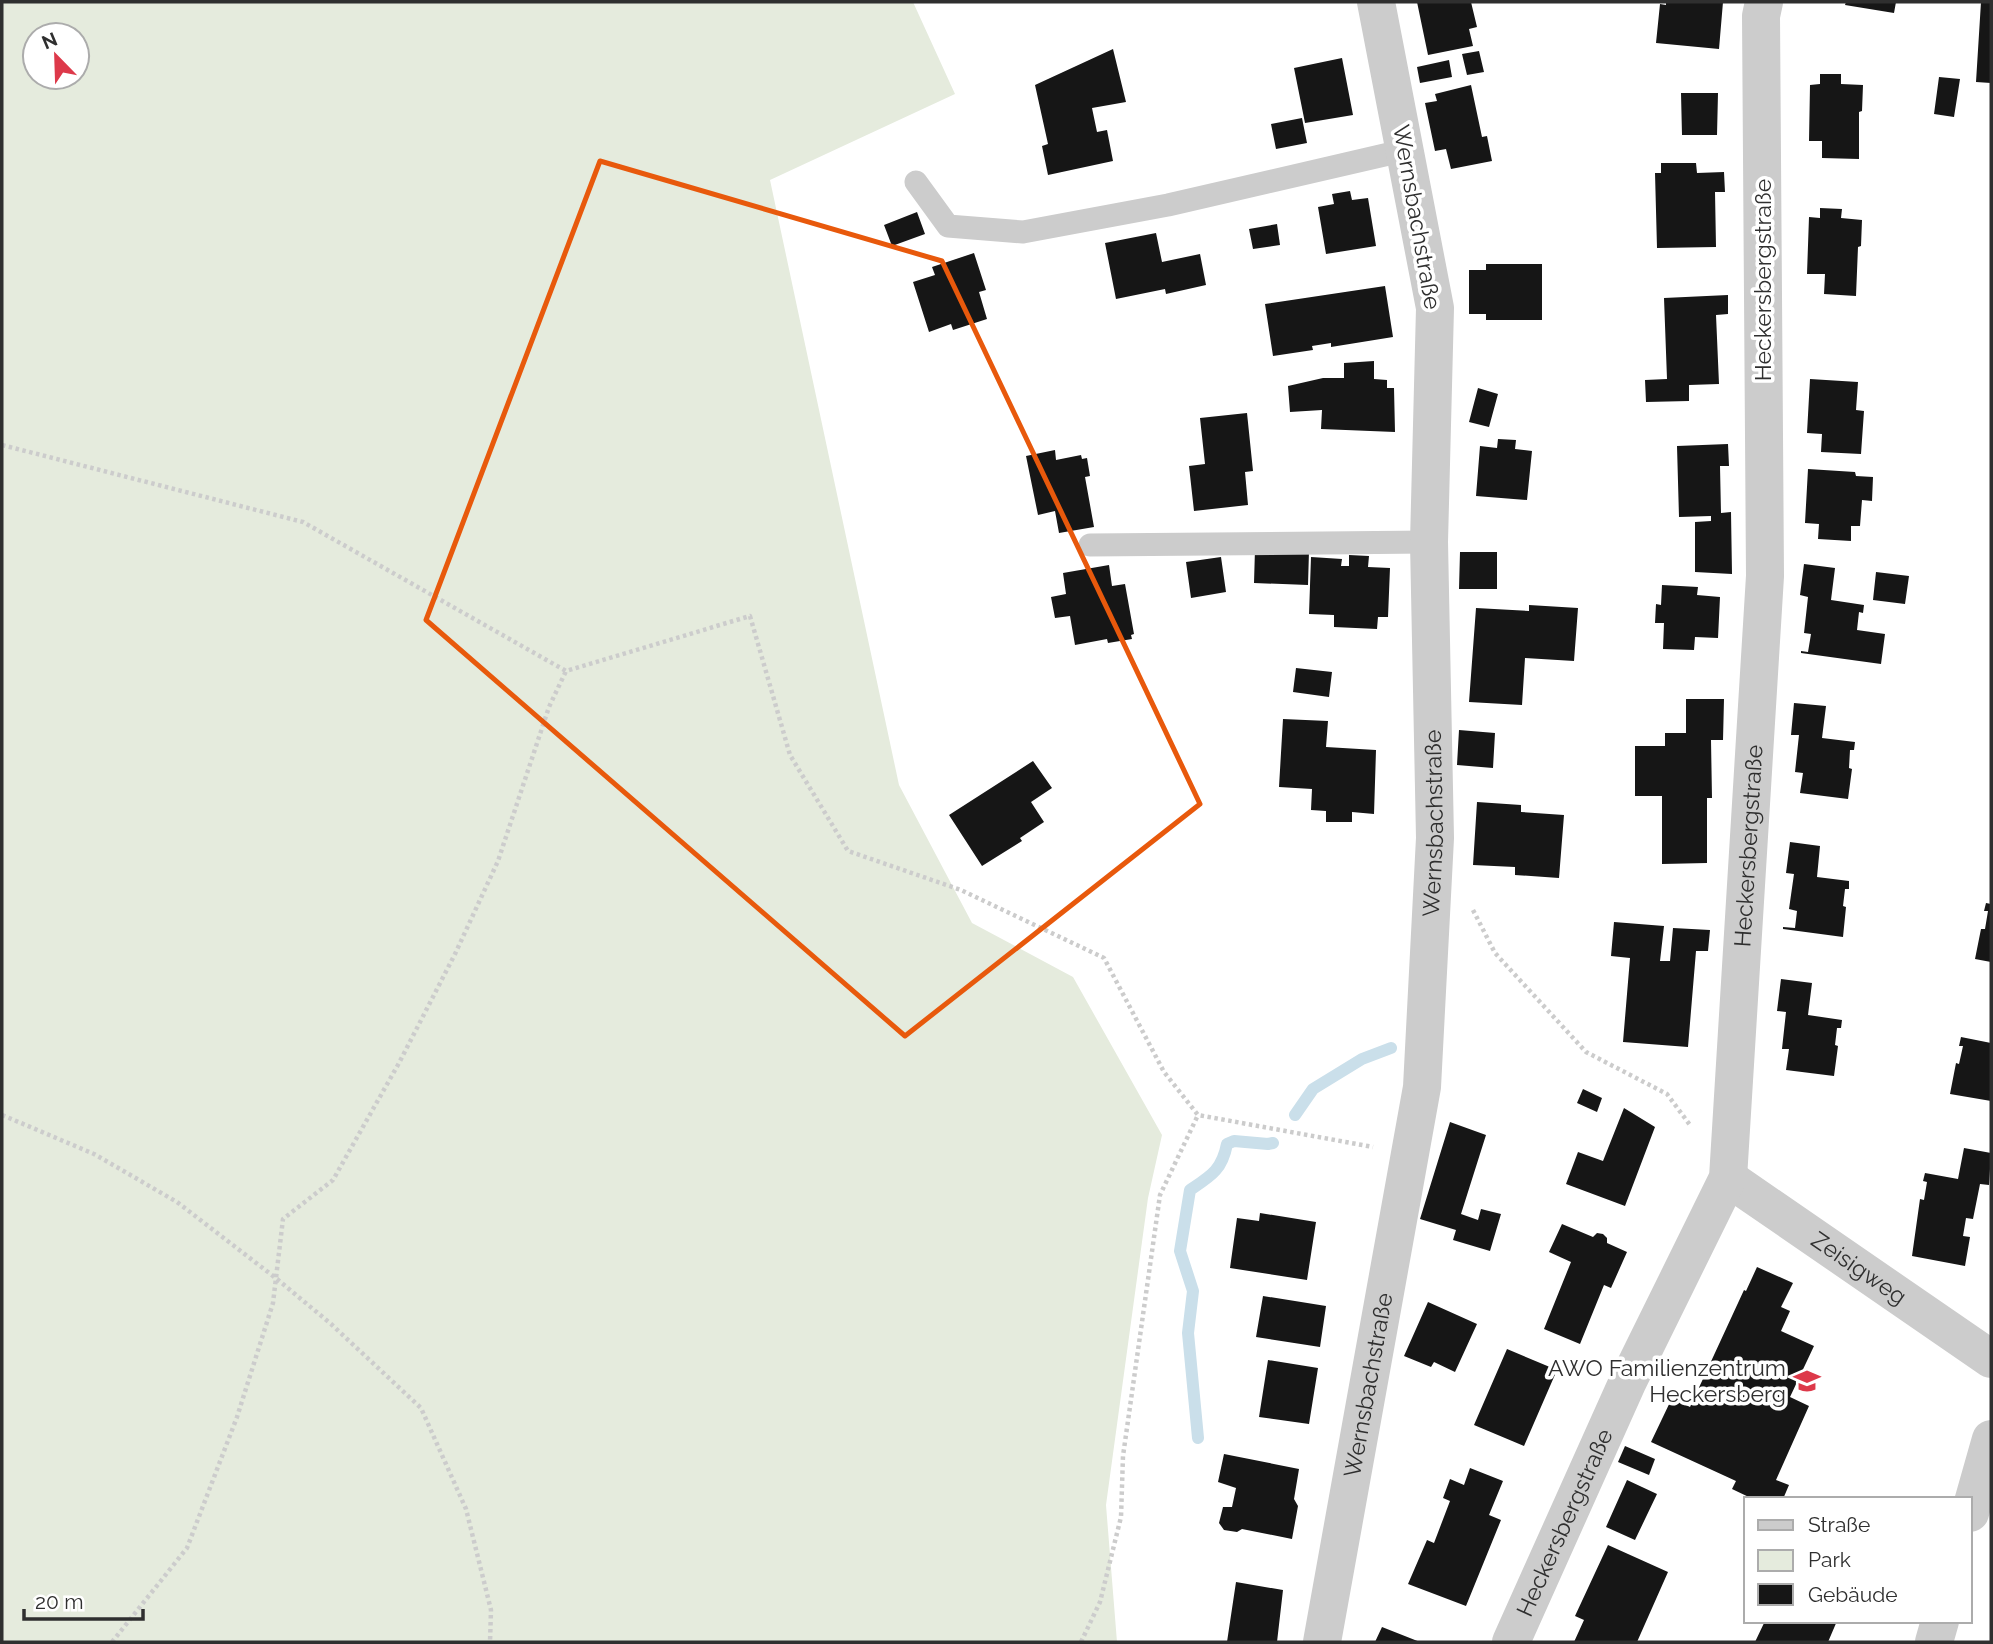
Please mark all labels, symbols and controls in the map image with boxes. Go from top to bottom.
north arrow [21,21,91,91]
text: N [38,27,60,53]
street label: Wernsbachstraße [1388,123,1447,311]
street label: Heckersbergstraße [1749,179,1776,381]
street label: Wernsbachstraße [1417,729,1448,917]
street label: Heckersbergstraße [1728,744,1768,948]
street label: Zeisigweg [1807,1226,1912,1310]
street label: Wernsbachstraße [1338,1291,1398,1479]
place label: AWO Familienzentrum Heckersberg [1548,1354,1786,1407]
school or university icon: AWO Familienzentrum Heckersberg [1792,1366,1822,1396]
street label: Heckersbergstraße [1510,1424,1618,1620]
legend [1744,1497,1972,1623]
text: Straße [1808,1512,1870,1537]
text: Park [1808,1547,1851,1572]
scale bar [24,1578,144,1622]
text: Gebäude [1808,1582,1898,1607]
text: 20 m [35,1589,83,1614]

